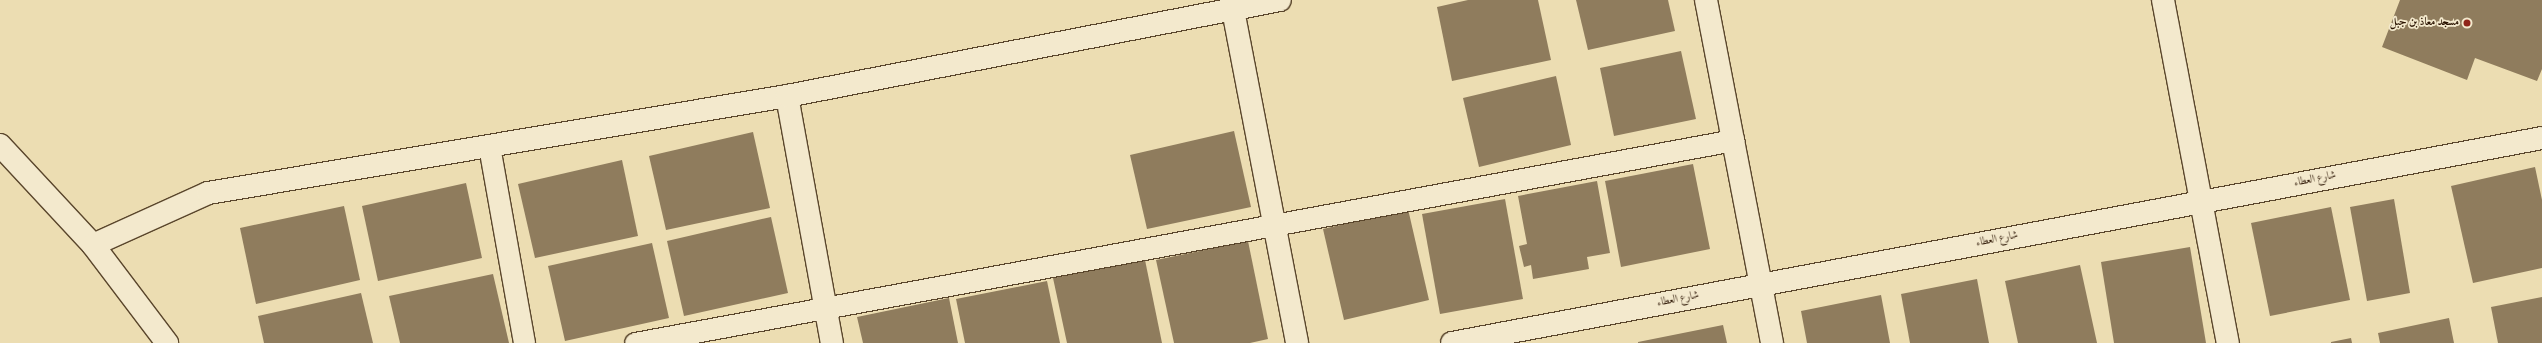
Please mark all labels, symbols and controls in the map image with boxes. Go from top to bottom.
place label: مسجد معاذ بن جبل [2390,16,2459,30]
marker: مسجد معاذ بن جبل [2462,18,2472,28]
street label: شارع العطاء [2293,169,2337,191]
street label: شارع العطاء [1975,229,2019,251]
street label: شارع العطاء [1656,289,1700,311]

